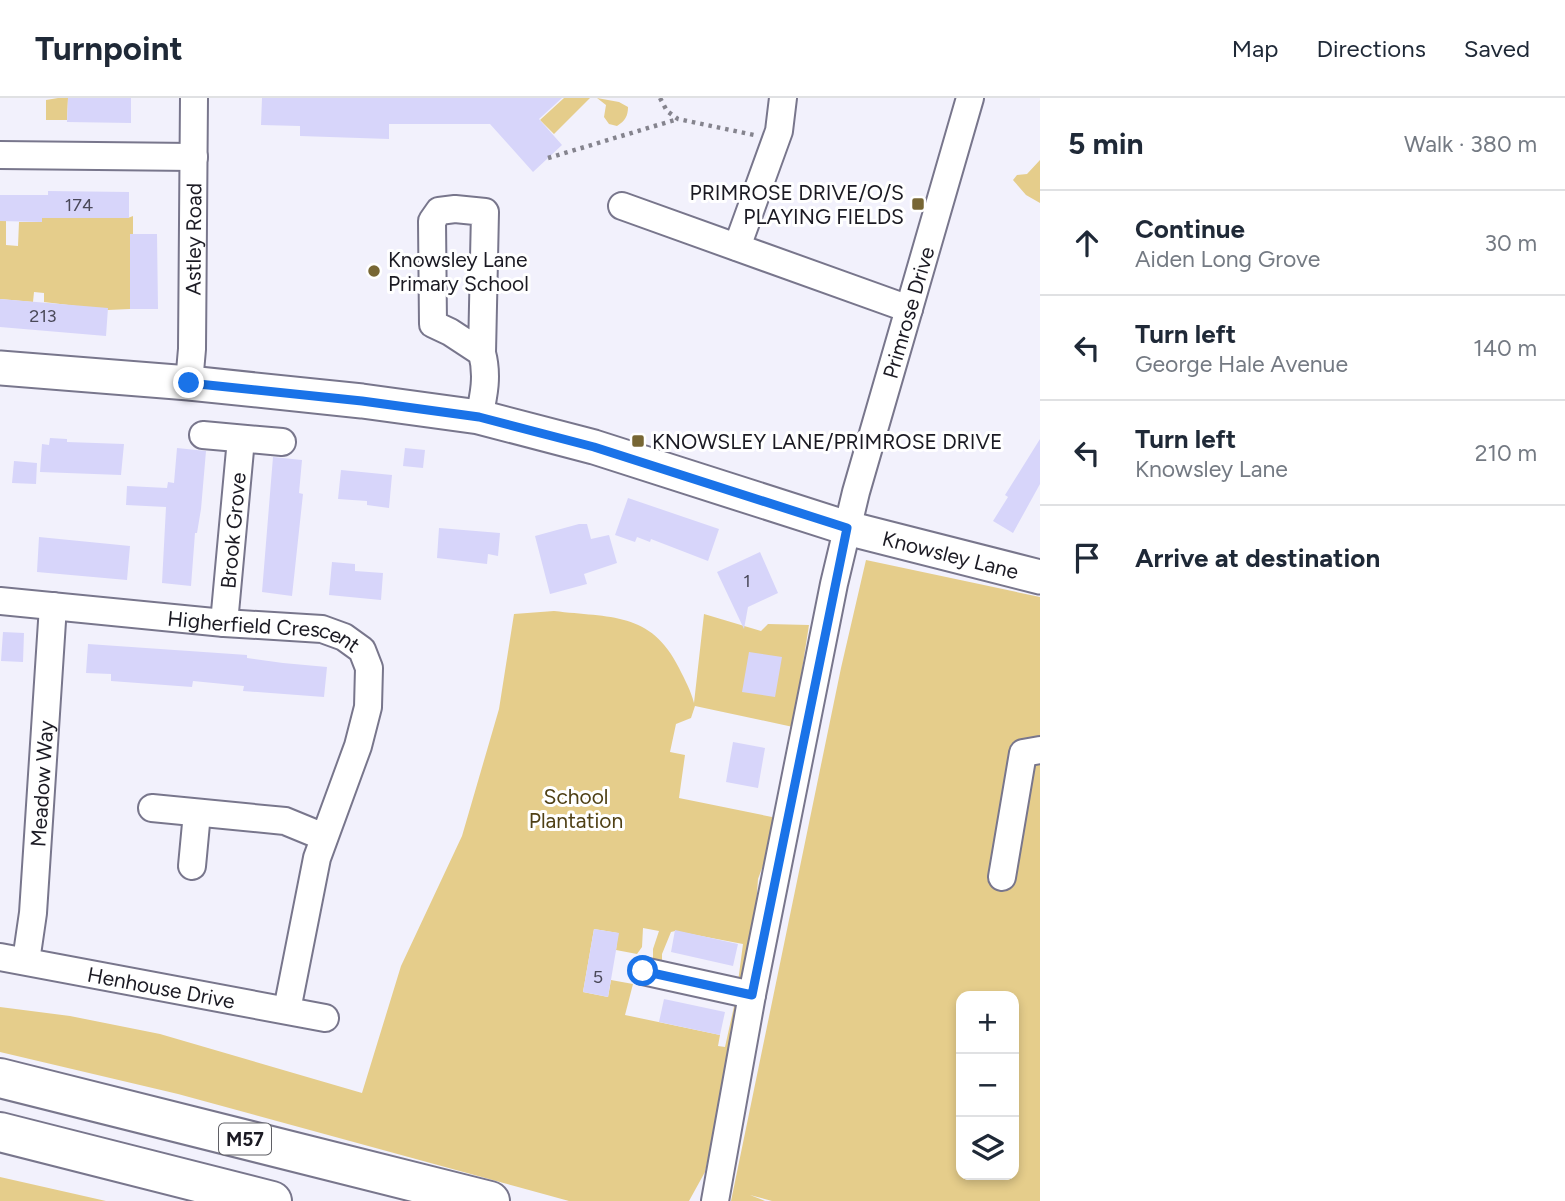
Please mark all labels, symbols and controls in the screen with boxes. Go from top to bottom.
text: Turnpoint [35,29,183,68]
text: Map [1232,34,1278,63]
text: Directions [1316,34,1426,63]
text: Saved [1464,34,1530,63]
text: 5 min [1068,125,1144,162]
text: Walk · 380 m [1404,130,1537,158]
place label: PRIMROSE DRIVE/O/S PLAYING FIELDS [689,180,904,229]
street label: Astley Road [180,183,206,295]
house number: 174 [65,194,93,216]
marker: PRIMROSE DRIVE/O/S PLAYING FIELDS [910,196,926,212]
text: Continue [1135,213,1245,245]
icon: ahead [1068,224,1106,262]
text: 30 m [1484,229,1537,257]
street label: Primrose Drive [877,243,939,381]
text: Aiden Long Grove [1135,245,1320,273]
place label: Knowsley Lane Primary School [388,247,529,296]
marker: Knowsley Lane Primary School [366,263,382,279]
house number: 213 [29,305,57,327]
text: Turn left [1135,318,1236,350]
icon: left [1068,329,1106,367]
text: 140 m [1473,334,1537,362]
text: George Hale Avenue [1135,350,1348,378]
route end [173,367,204,398]
text: Turn left [1135,423,1236,455]
place label: KNOWSLEY LANE/PRIMROSE DRIVE [652,429,1002,454]
marker: KNOWSLEY LANE/PRIMROSE DRIVE [630,433,646,449]
icon: left [1068,434,1106,472]
text: 210 m [1475,439,1537,467]
text: Knowsley Lane [1135,455,1288,483]
street label: Brook Grove [215,471,250,590]
street label: Knowsley Lane [880,525,1021,584]
icon: arrive [1068,539,1106,577]
text: Arrive at destination [1135,542,1380,574]
house number: 1 [743,570,751,592]
street label: Higherfield Crescent [166,605,365,657]
street label: Meadow Way [25,720,58,848]
park label: School Plantation [529,784,623,833]
route start [627,955,658,986]
street label: Henhouse Drive [85,961,237,1013]
house number: 5 [593,966,603,988]
map controls [956,991,1019,1180]
button: + [956,991,1019,1054]
button: − [956,1054,1019,1117]
button: layers [956,1117,1019,1180]
road number: M57 [219,1124,271,1154]

